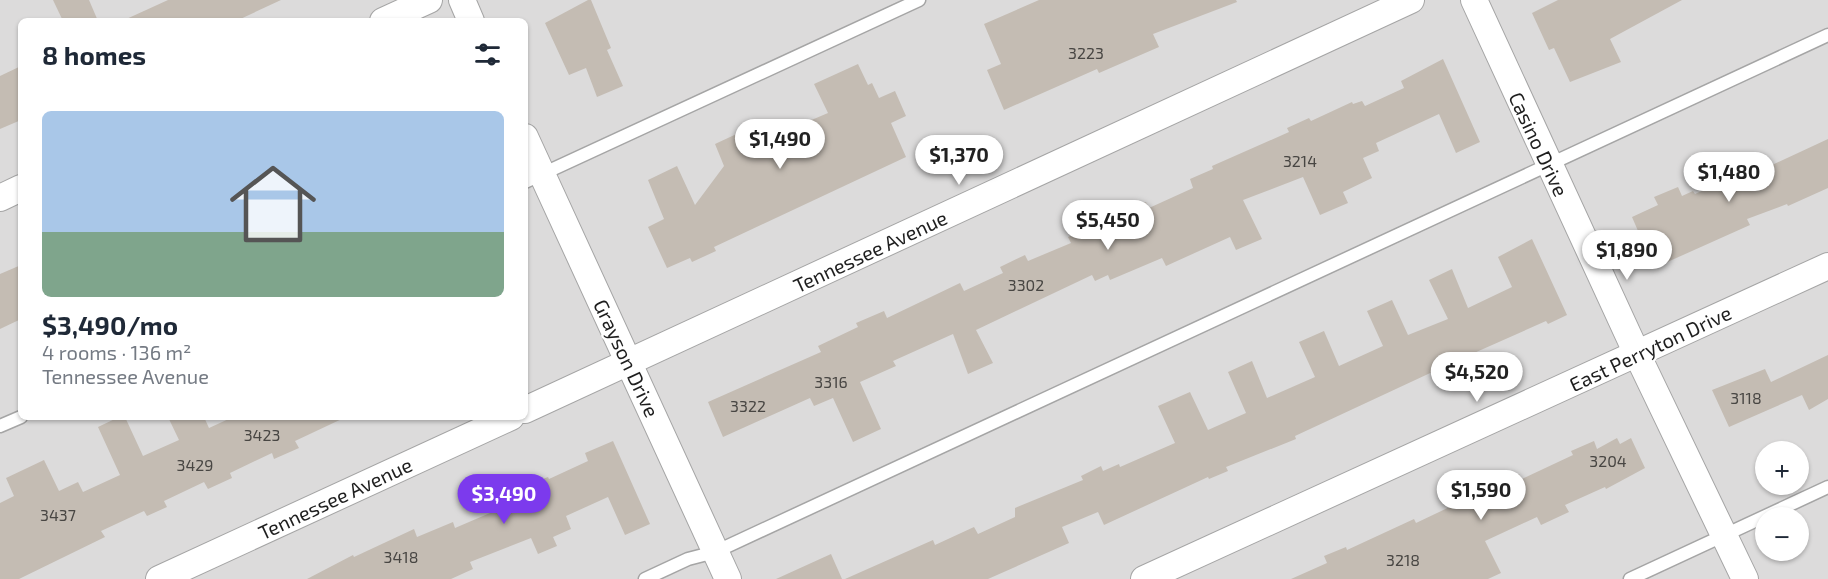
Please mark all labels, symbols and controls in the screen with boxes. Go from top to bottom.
icon: filters [471,38,504,71]
text: 8 homes [42,39,146,70]
house number: 3223 [1068,43,1104,62]
street label: Casino Drive [1504,88,1574,200]
pin: $1,490 [731,119,829,170]
text: $1,490 [749,126,811,150]
pin: $1,370 [910,135,1008,186]
text: $1,370 [929,142,989,166]
icon: home [219,150,327,258]
house number: 3214 [1283,151,1317,170]
pin: $1,480 [1680,152,1778,203]
text: $1,480 [1698,159,1760,183]
pin: $5,450 [1059,200,1157,251]
street label: Tennessee Avenue [789,205,951,297]
text: $5,450 [1076,207,1140,231]
pin: $1,890 [1578,230,1676,281]
text: $1,890 [1596,237,1658,261]
house number: 3302 [1008,275,1044,294]
street label: Grayson Drive [589,295,665,421]
street label: East Perryton Drive [1565,300,1735,396]
text: $3,490/mo [42,309,178,340]
text: 4 rooms · 136 m² [42,340,191,364]
pin: $4,520 [1428,352,1526,403]
text: $4,520 [1445,359,1509,383]
text: Tennessee Avenue [42,364,209,388]
house number: 3316 [814,372,848,391]
house number: 3118 [1730,388,1762,407]
house number: 3322 [730,396,766,415]
house number: 3423 [244,425,280,444]
map controls [1755,441,1809,561]
button: + [1755,441,1809,495]
house number: 3204 [1589,451,1627,470]
street label: Tennessee Avenue [254,452,416,544]
house number: 3429 [177,455,213,474]
pin: $1,590 [1432,470,1530,521]
pin: $3,490 [455,474,553,525]
text: $1,590 [1451,477,1511,501]
text: $3,490 [472,481,536,505]
house number: 3437 [40,505,76,524]
button: − [1755,507,1809,561]
house number: 3418 [384,547,418,566]
house number: 3218 [1386,550,1420,569]

